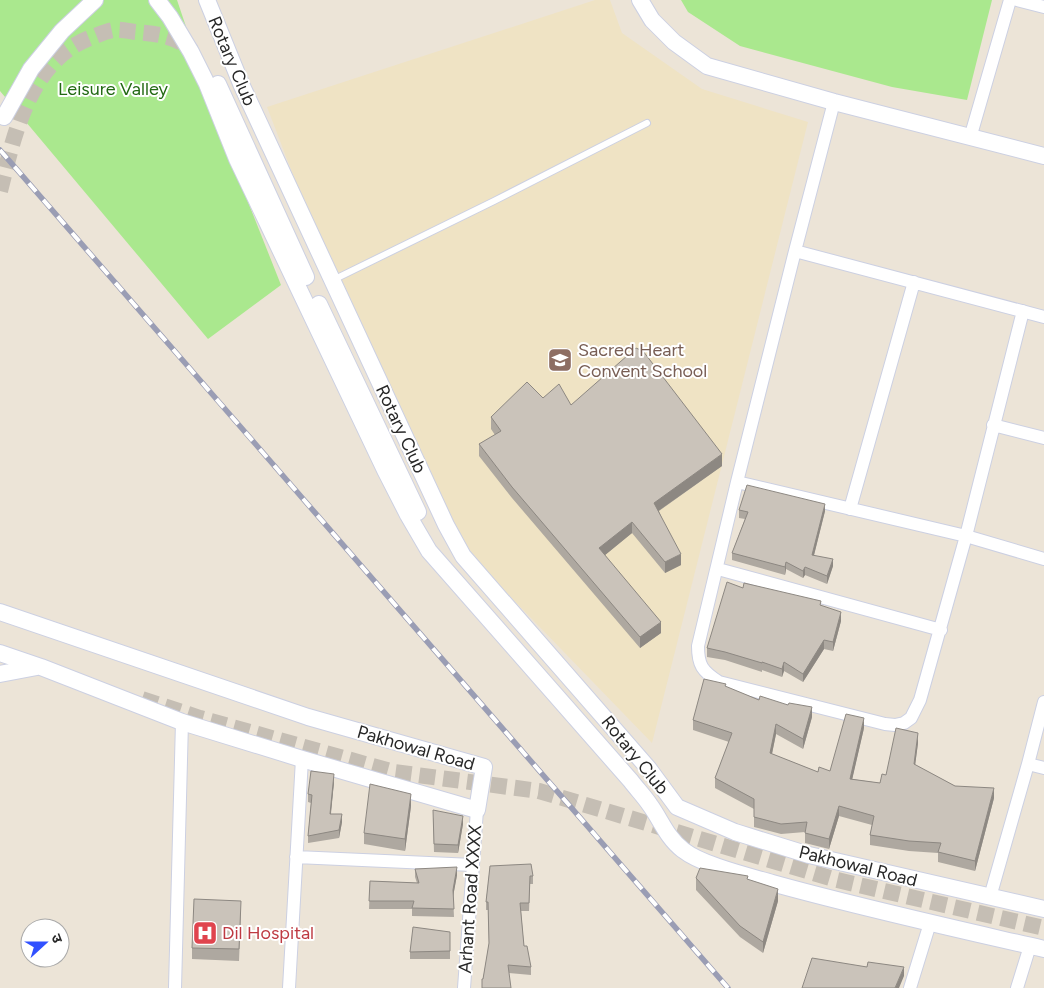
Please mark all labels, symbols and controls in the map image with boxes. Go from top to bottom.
street label: Rotary Club [203,13,261,109]
park label: Leisure Valley [58,78,169,100]
place label: Sacred Heart Convent School [578,339,707,382]
school or university icon: Sacred Heart Convent School [547,347,573,373]
street label: Rotary Club [371,381,431,477]
street label: Rotary Club [596,711,674,799]
street label: Pakhowal Road [355,721,477,775]
street label: Arhant Road XXXX [454,824,486,974]
street label: Pakhowal Road [796,841,920,891]
north arrow [20,918,70,968]
hospital icon: Dil Hospital [192,920,218,946]
place label: Dil Hospital [222,922,314,944]
text: उ [47,932,66,946]

